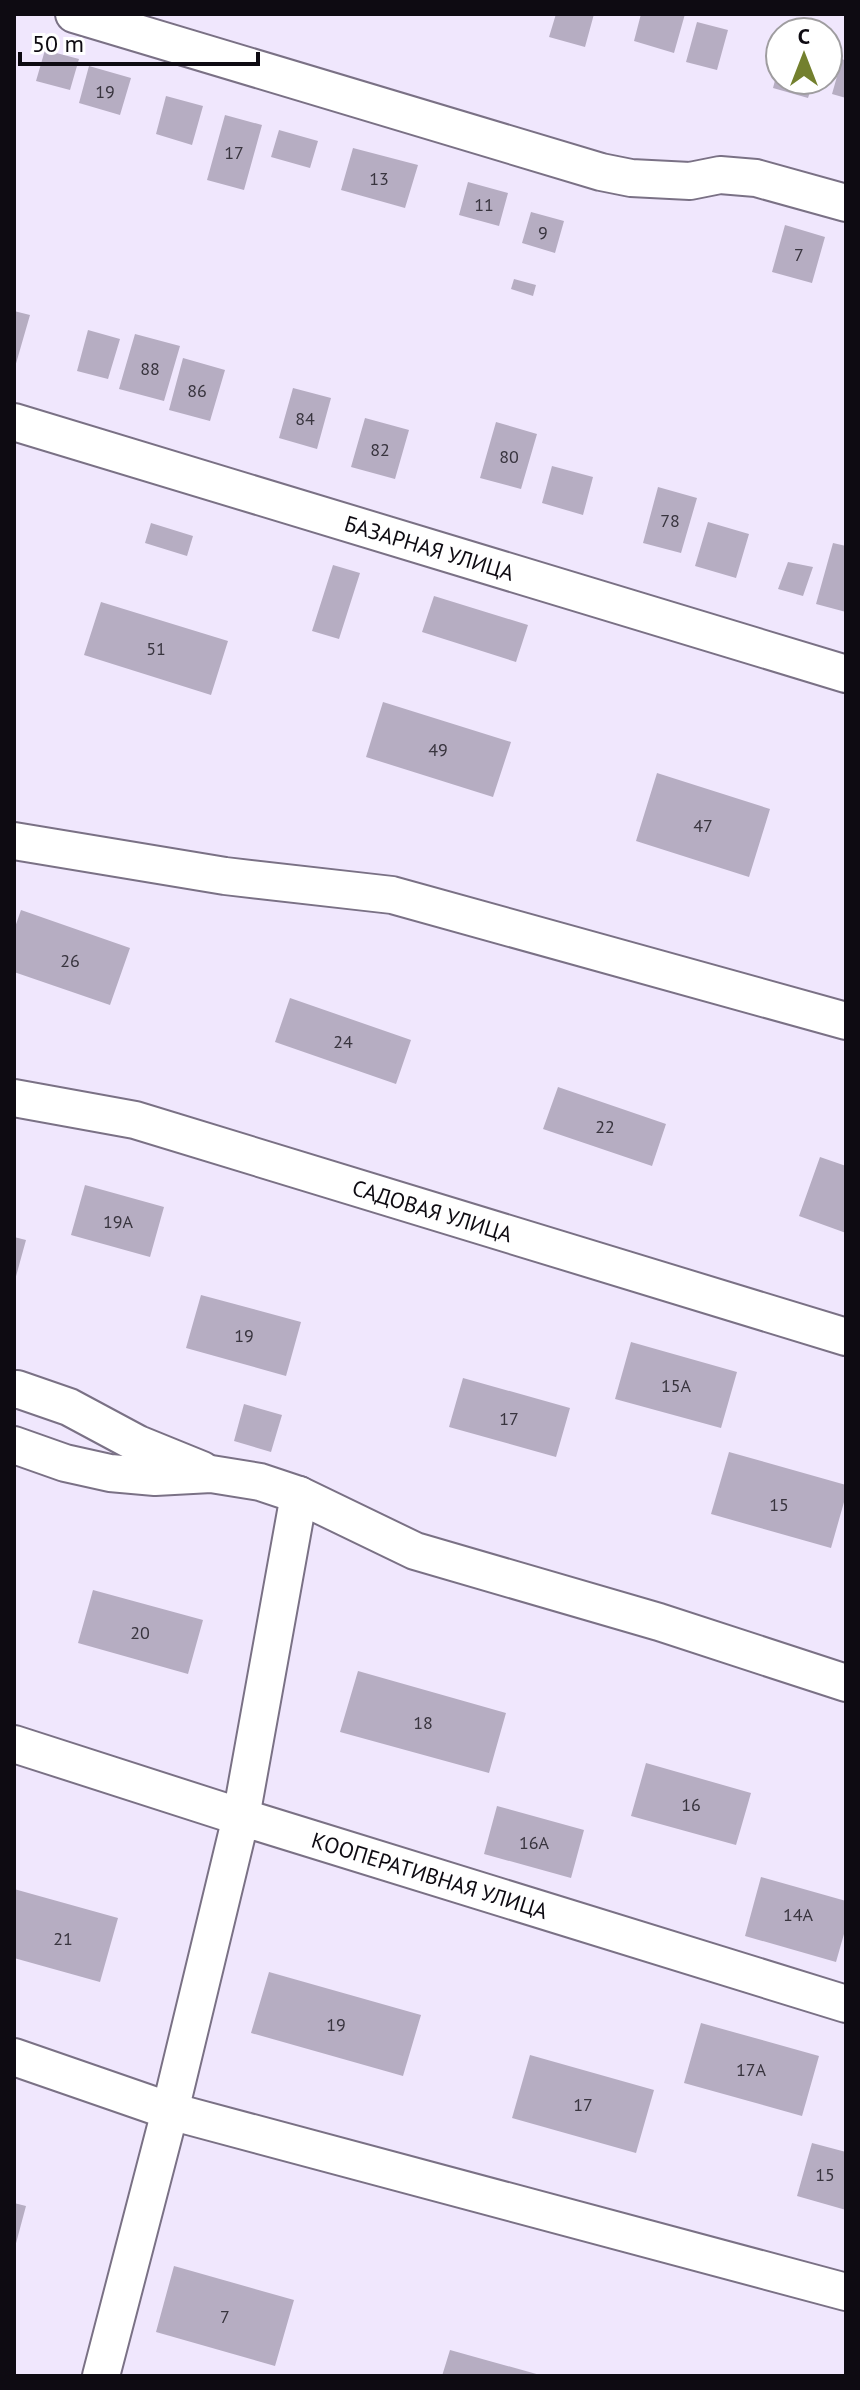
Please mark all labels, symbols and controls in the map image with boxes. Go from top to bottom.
scale bar [20,16,258,66]
north arrow [764,16,844,96]
text: С [798,22,810,50]
text: 50 m [32,28,84,59]
house number: 19 [95,80,115,103]
house number: 17 [224,141,244,164]
house number: 13 [369,167,389,190]
house number: 11 [474,193,494,216]
house number: 9 [538,221,548,244]
house number: 7 [794,243,804,266]
house number: 88 [140,357,160,380]
house number: 86 [187,379,207,402]
house number: 84 [295,407,315,430]
house number: 82 [370,438,390,461]
house number: 80 [499,445,519,468]
street label: БАЗАРНАЯ УЛИЦА [341,509,518,587]
house number: 78 [660,509,680,532]
house number: 51 [146,637,166,660]
house number: 49 [428,738,448,761]
house number: 47 [693,814,713,837]
house number: 26 [60,949,80,972]
house number: 24 [333,1030,353,1053]
house number: 22 [595,1115,615,1138]
street label: САДОВАЯ УЛИЦА [349,1173,516,1248]
house number: 19А [103,1210,134,1233]
house number: 19 [234,1324,254,1347]
house number: 15А [661,1374,692,1397]
house number: 17 [499,1407,519,1430]
house number: 15 [769,1493,789,1516]
house number: 20 [130,1621,150,1644]
house number: 18 [413,1711,433,1734]
house number: 16 [681,1793,701,1816]
street label: КООПЕРАТИВНАЯ УЛИЦА [308,1826,551,1925]
house number: 16А [519,1831,550,1854]
house number: 14А [783,1903,814,1926]
house number: 21 [53,1927,73,1950]
house number: 19 [326,2013,346,2036]
house number: 17А [736,2058,767,2081]
house number: 17 [573,2093,593,2116]
house number: 15 [815,2163,835,2186]
house number: 7 [220,2305,230,2328]

